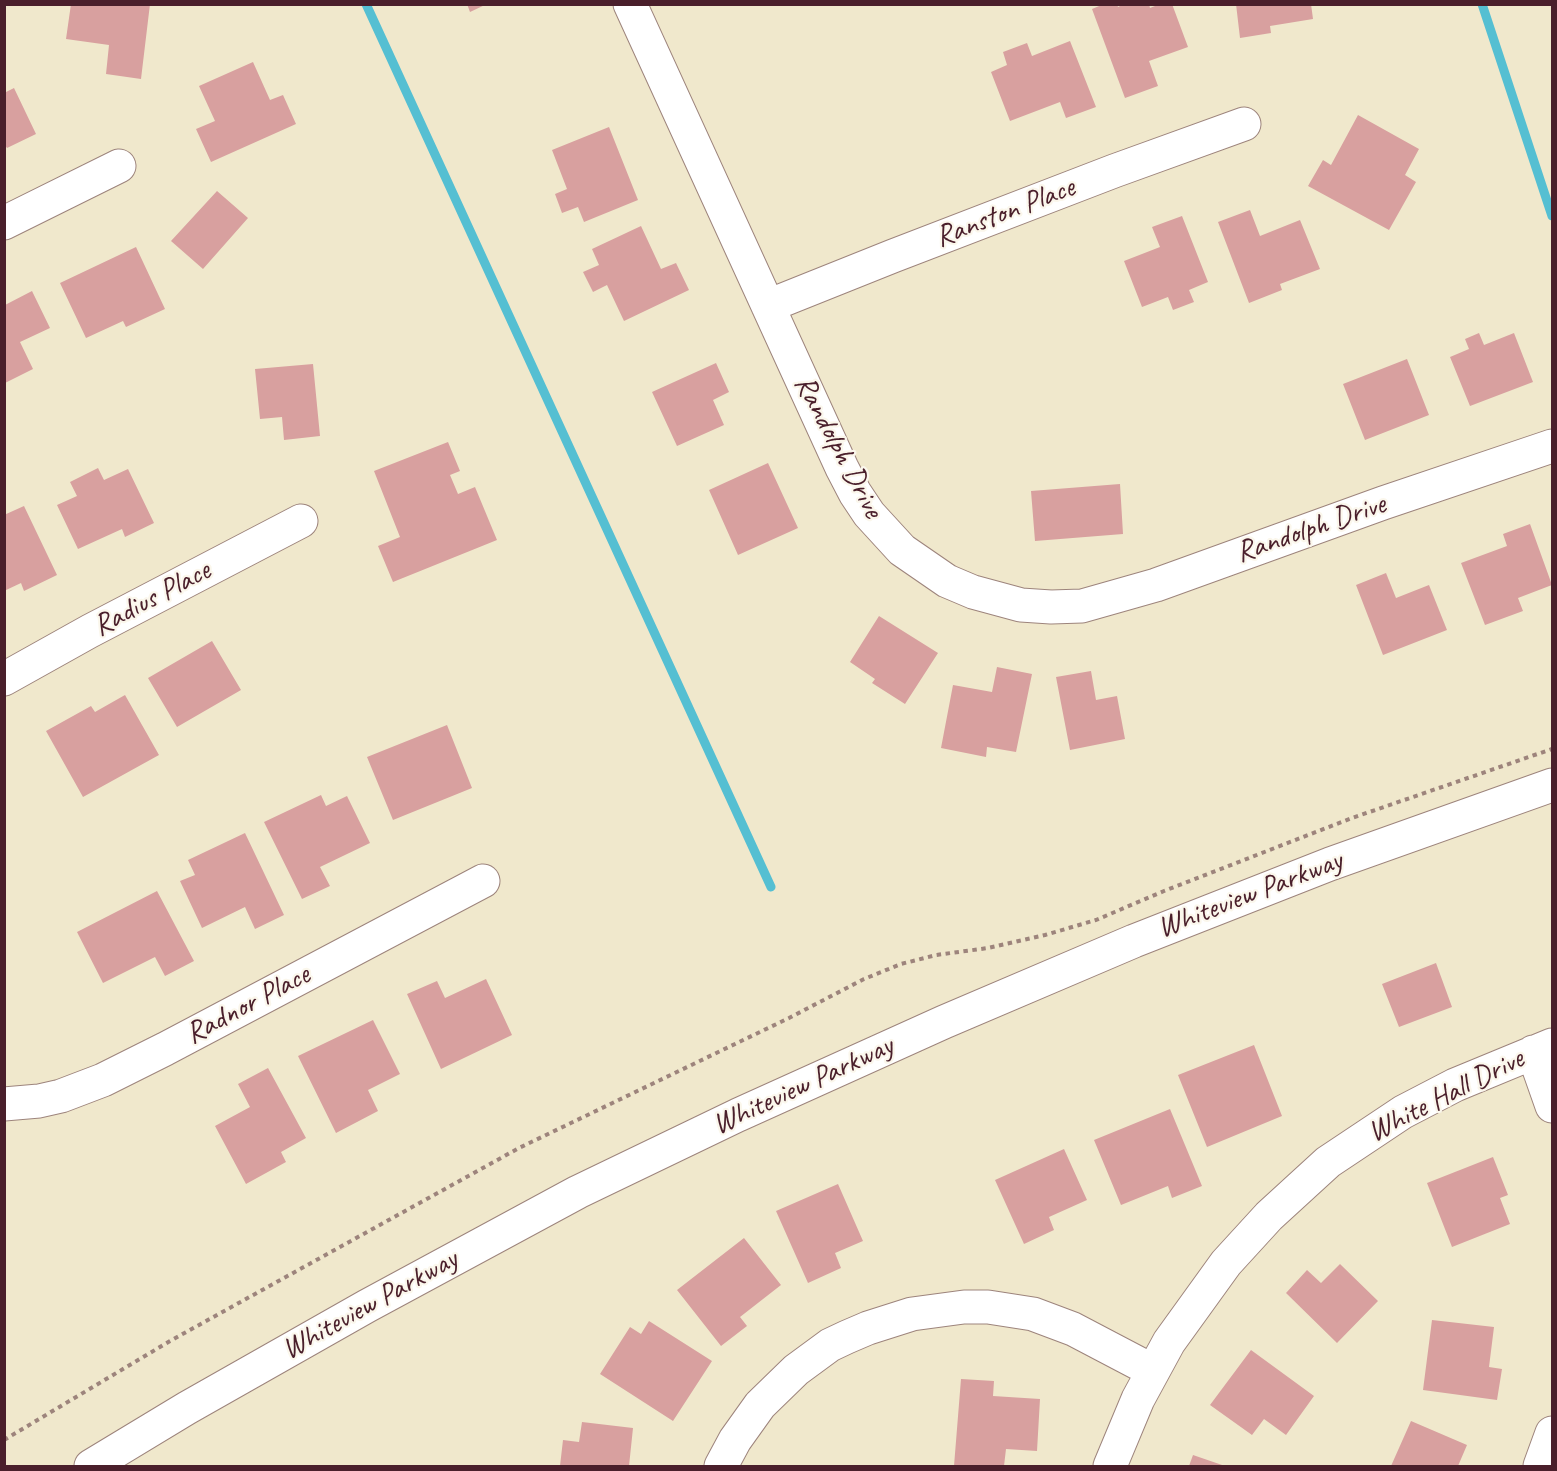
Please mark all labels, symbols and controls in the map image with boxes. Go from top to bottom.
street label: Ranston Place [930,170,1080,256]
street label: Randolph Drive [785,370,891,524]
street label: Randolph Drive [1231,487,1391,571]
street label: Radius Place [87,553,217,645]
street label: Whiteview Parkway [1152,843,1348,947]
street label: Radnor Place [180,957,316,1053]
street label: Whiteview Parkway [707,1028,899,1144]
street label: White Hall Drive [1362,1041,1530,1151]
street label: Whiteview Parkway [276,1242,464,1368]

